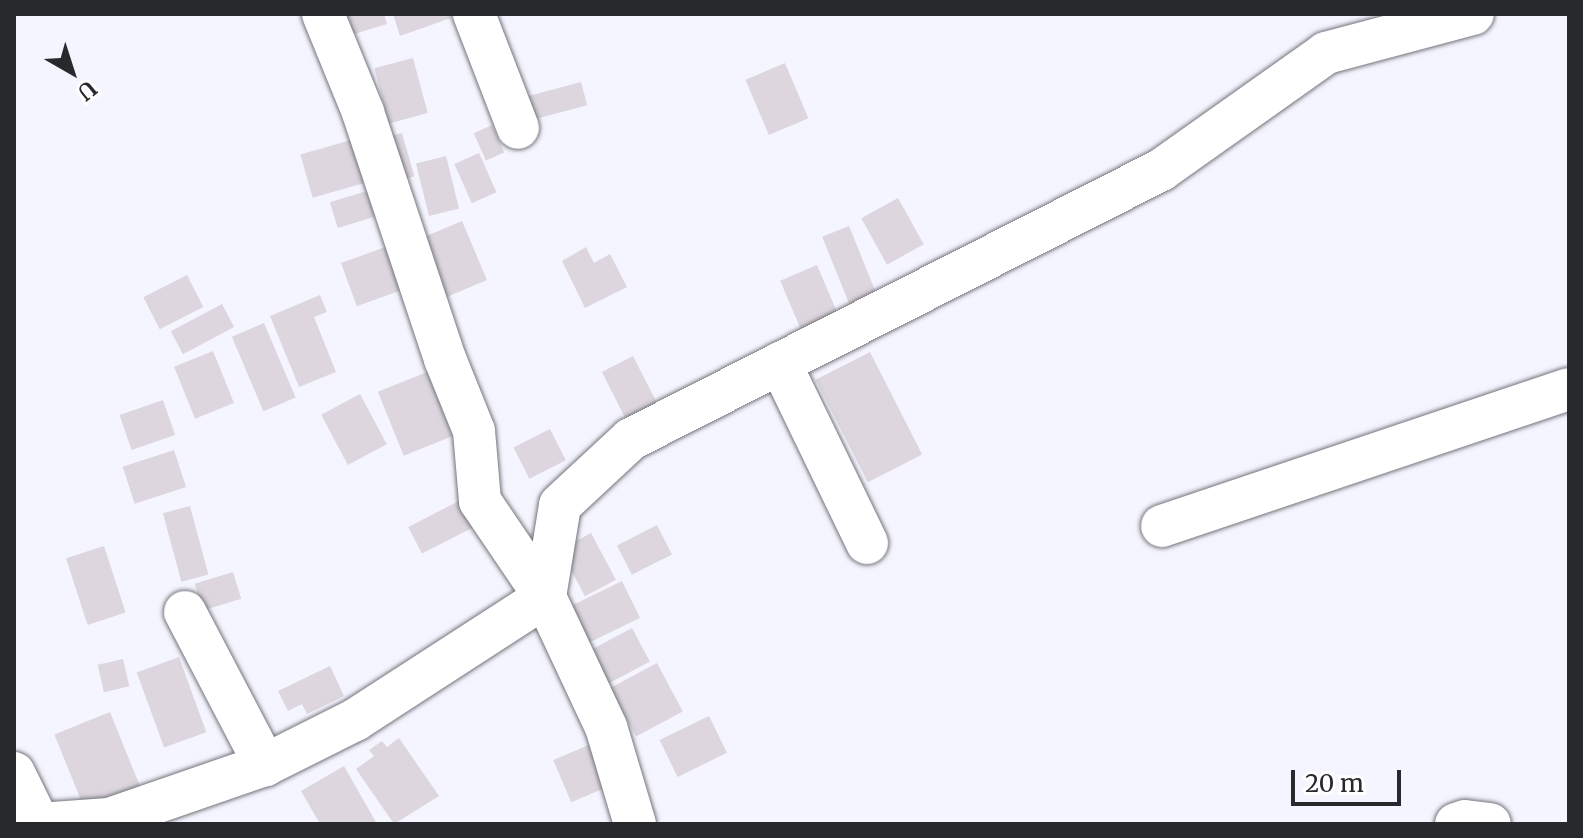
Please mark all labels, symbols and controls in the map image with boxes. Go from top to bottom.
north arrow [32,32,112,112]
text: U [72,75,102,107]
scale bar [1295,754,1405,804]
text: 20 m [1305,768,1364,799]

